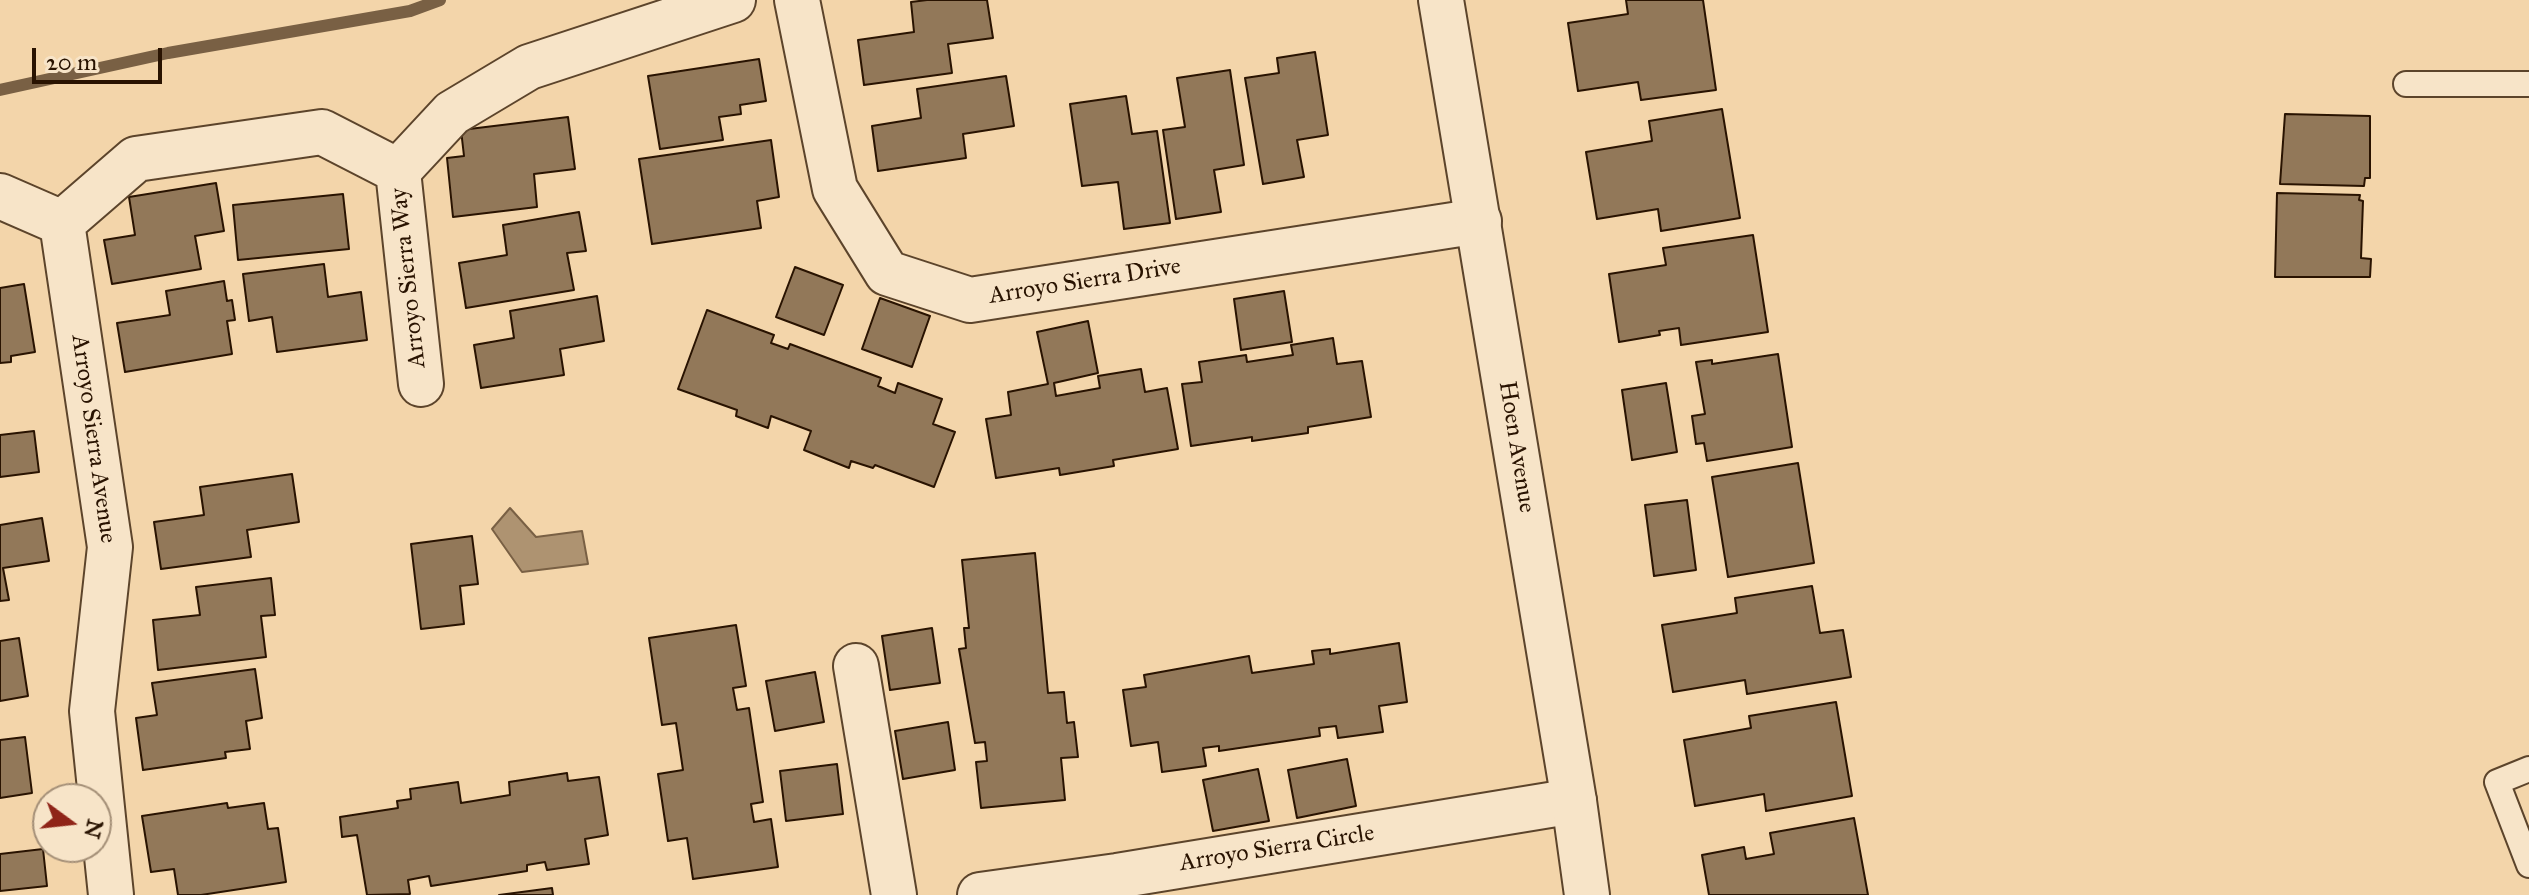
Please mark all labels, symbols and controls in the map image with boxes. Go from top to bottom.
scale bar [36,32,166,82]
text: 20 m [46,47,97,77]
street label: Arroyo Sierra Way [385,187,433,369]
street label: Arroyo Sierra Drive [987,253,1183,311]
street label: Arroyo Sierra Avenue [64,333,122,545]
street label: Hoen Avenue [1491,379,1541,515]
north arrow [32,783,112,863]
text: N [78,816,109,841]
street label: Arroyo Sierra Circle [1178,819,1376,879]

